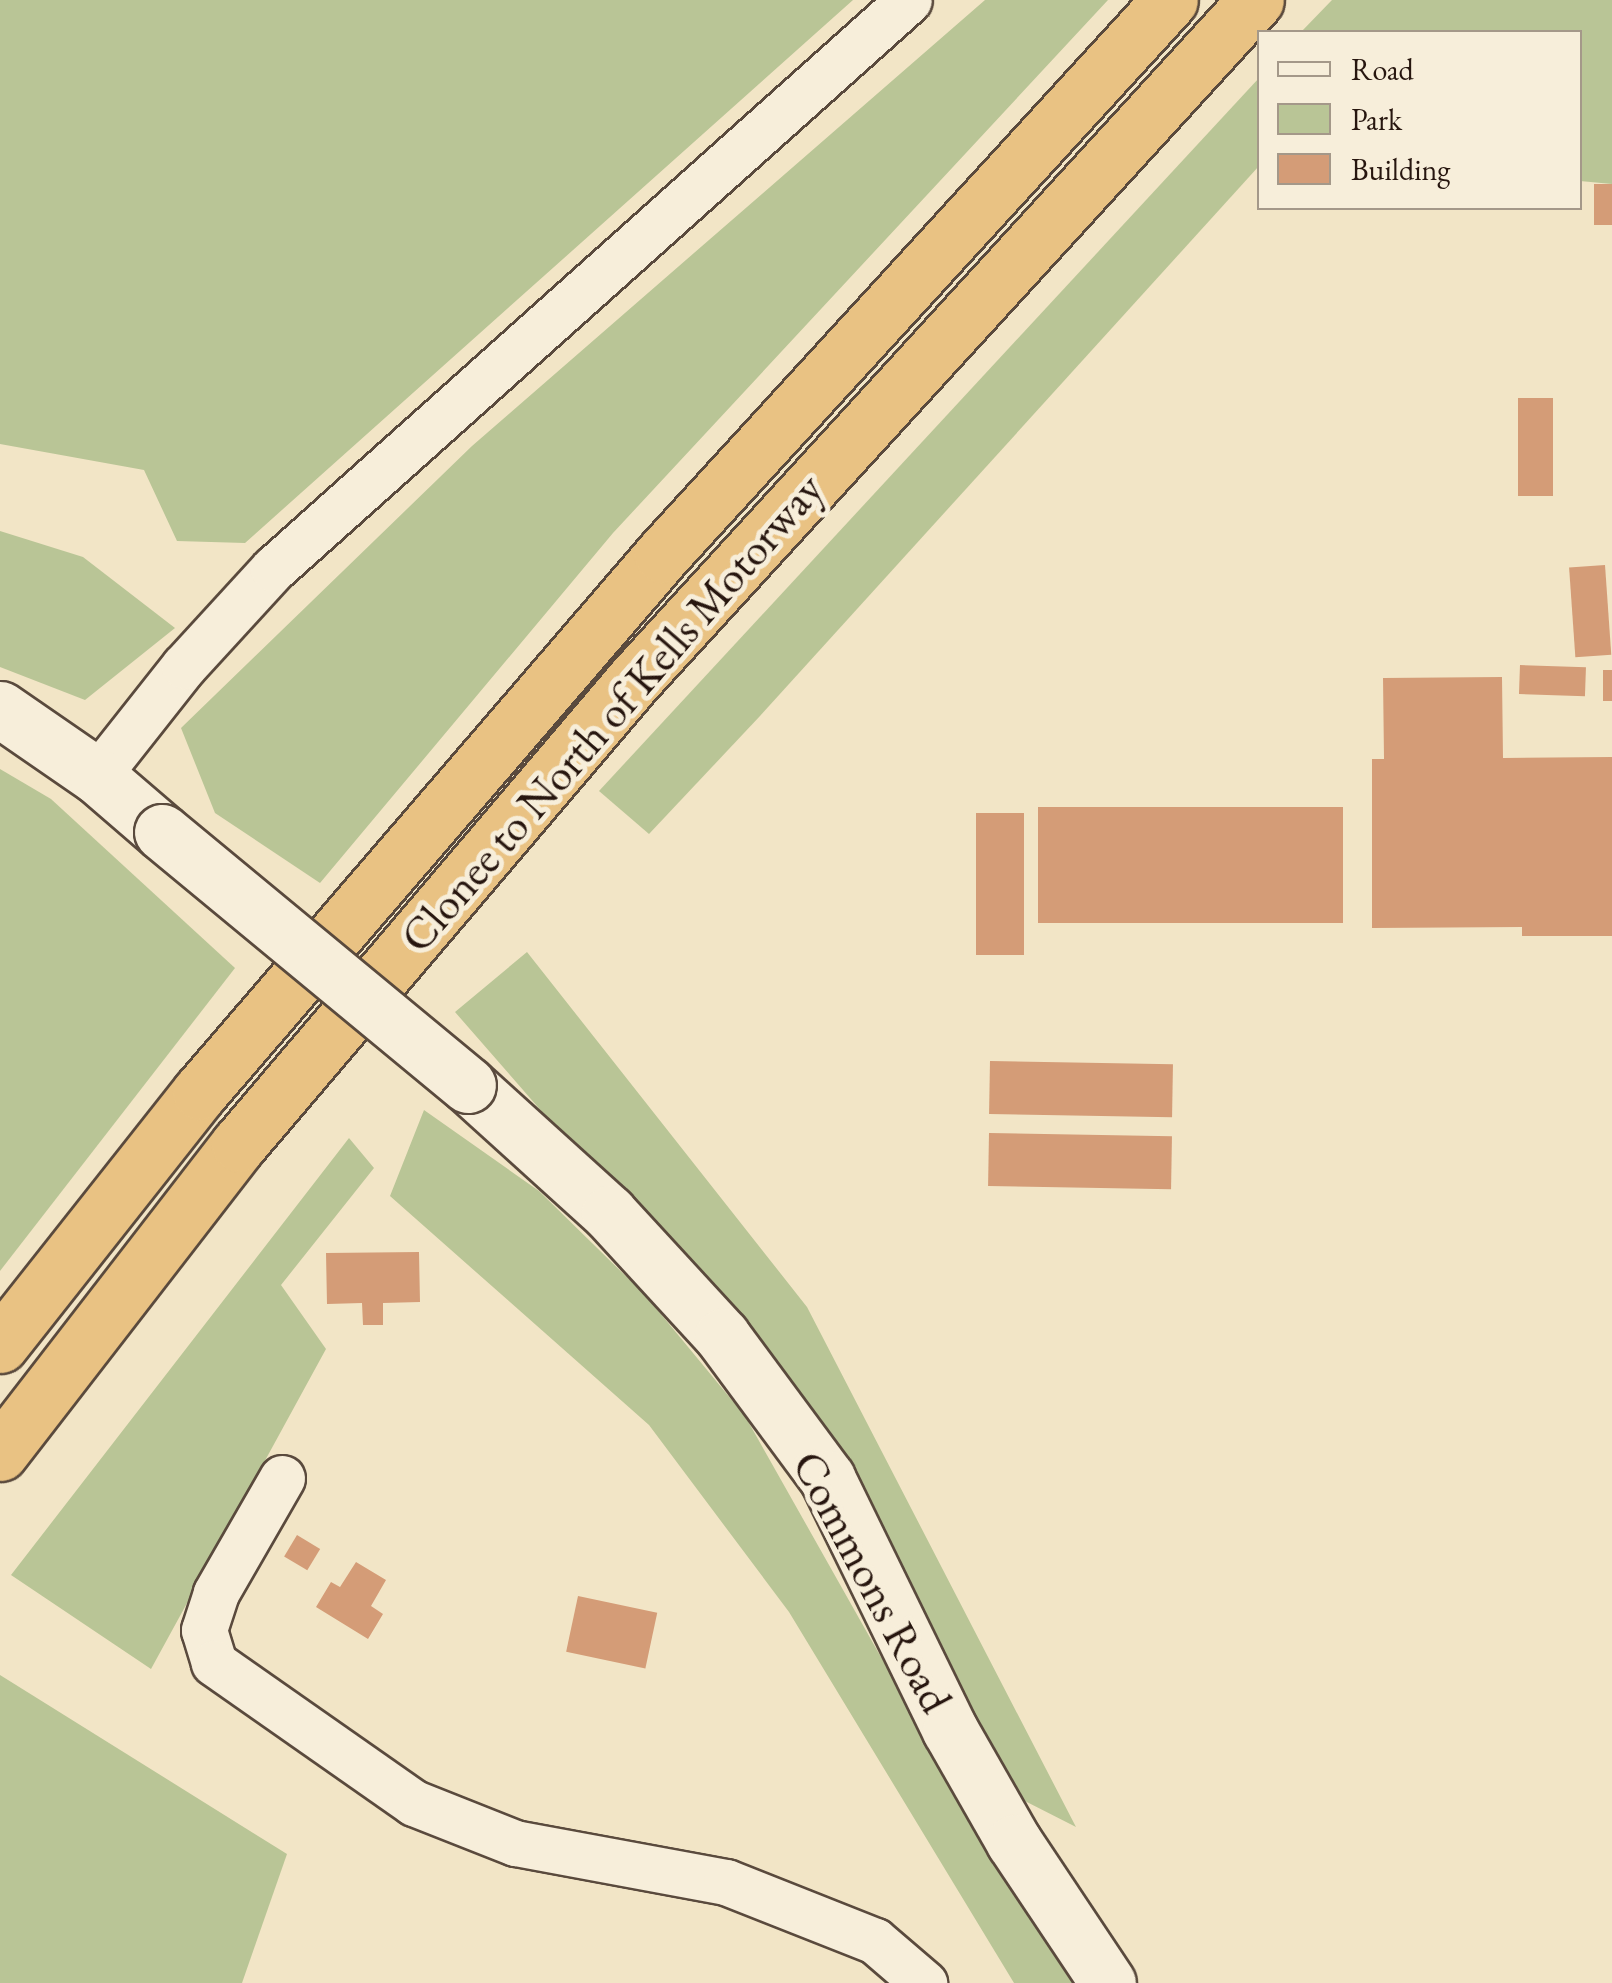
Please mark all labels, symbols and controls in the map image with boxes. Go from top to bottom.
legend [1257,30,1582,210]
text: Road [1351,50,1414,89]
text: Park [1351,100,1402,139]
text: Building [1351,150,1450,189]
street label: Clonee to North of Kells Motorway [389,463,835,963]
street label: Commons Road [781,1442,963,1722]

